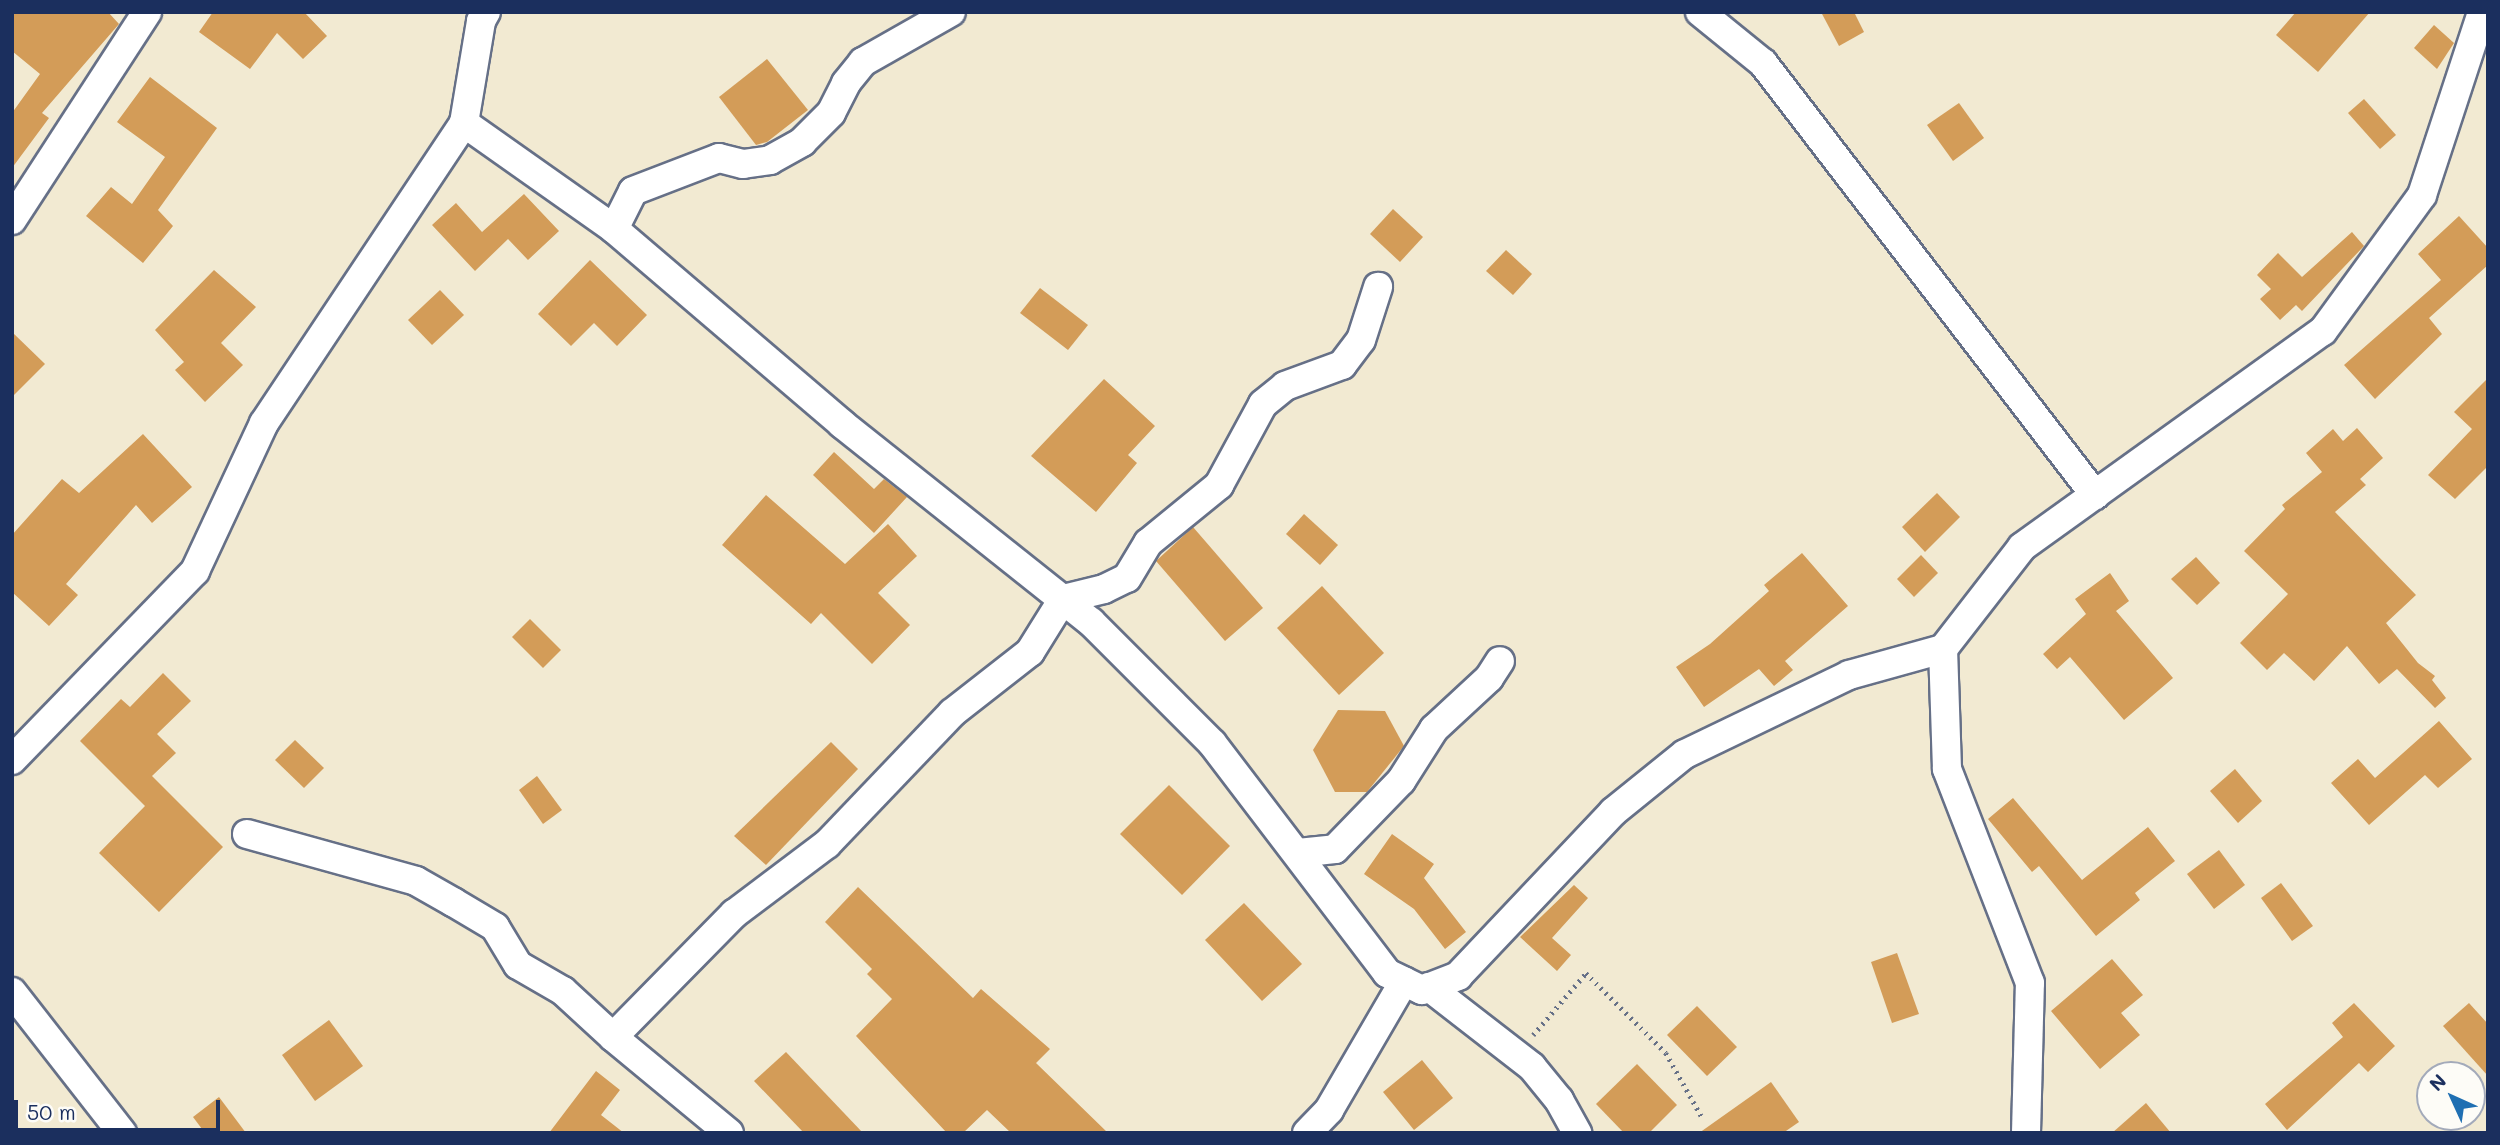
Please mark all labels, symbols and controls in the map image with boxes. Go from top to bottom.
north arrow [2416,1061,2486,1131]
text: N [2423,1068,2451,1096]
scale bar [18,1086,224,1130]
text: 50 m [27,1098,76,1125]

